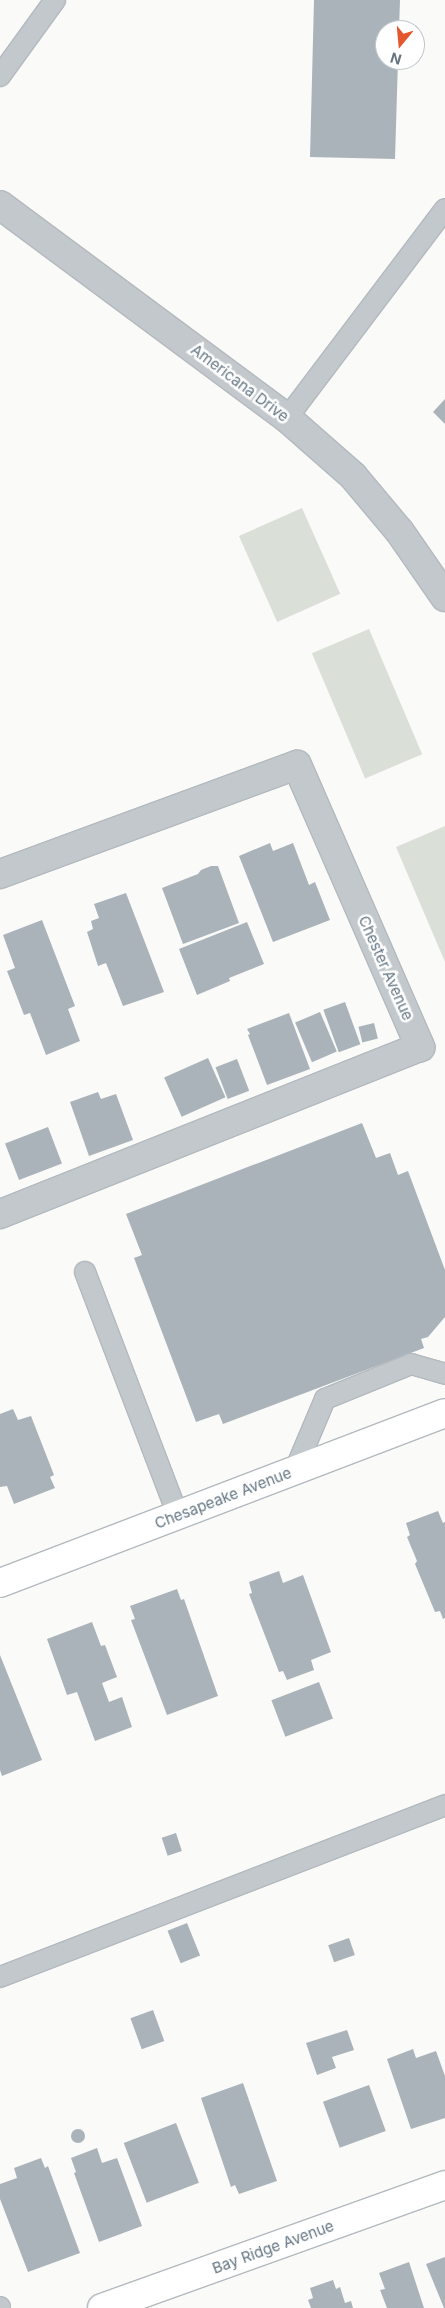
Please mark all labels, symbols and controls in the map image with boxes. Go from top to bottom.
north arrow [375,20,425,70]
text: N [388,49,403,69]
street label: Americana Drive [188,340,292,426]
street label: Chester Avenue [355,913,417,1023]
street label: Chesapeake Avenue [152,1464,294,1532]
street label: Bay Ridge Avenue [210,2217,336,2277]

